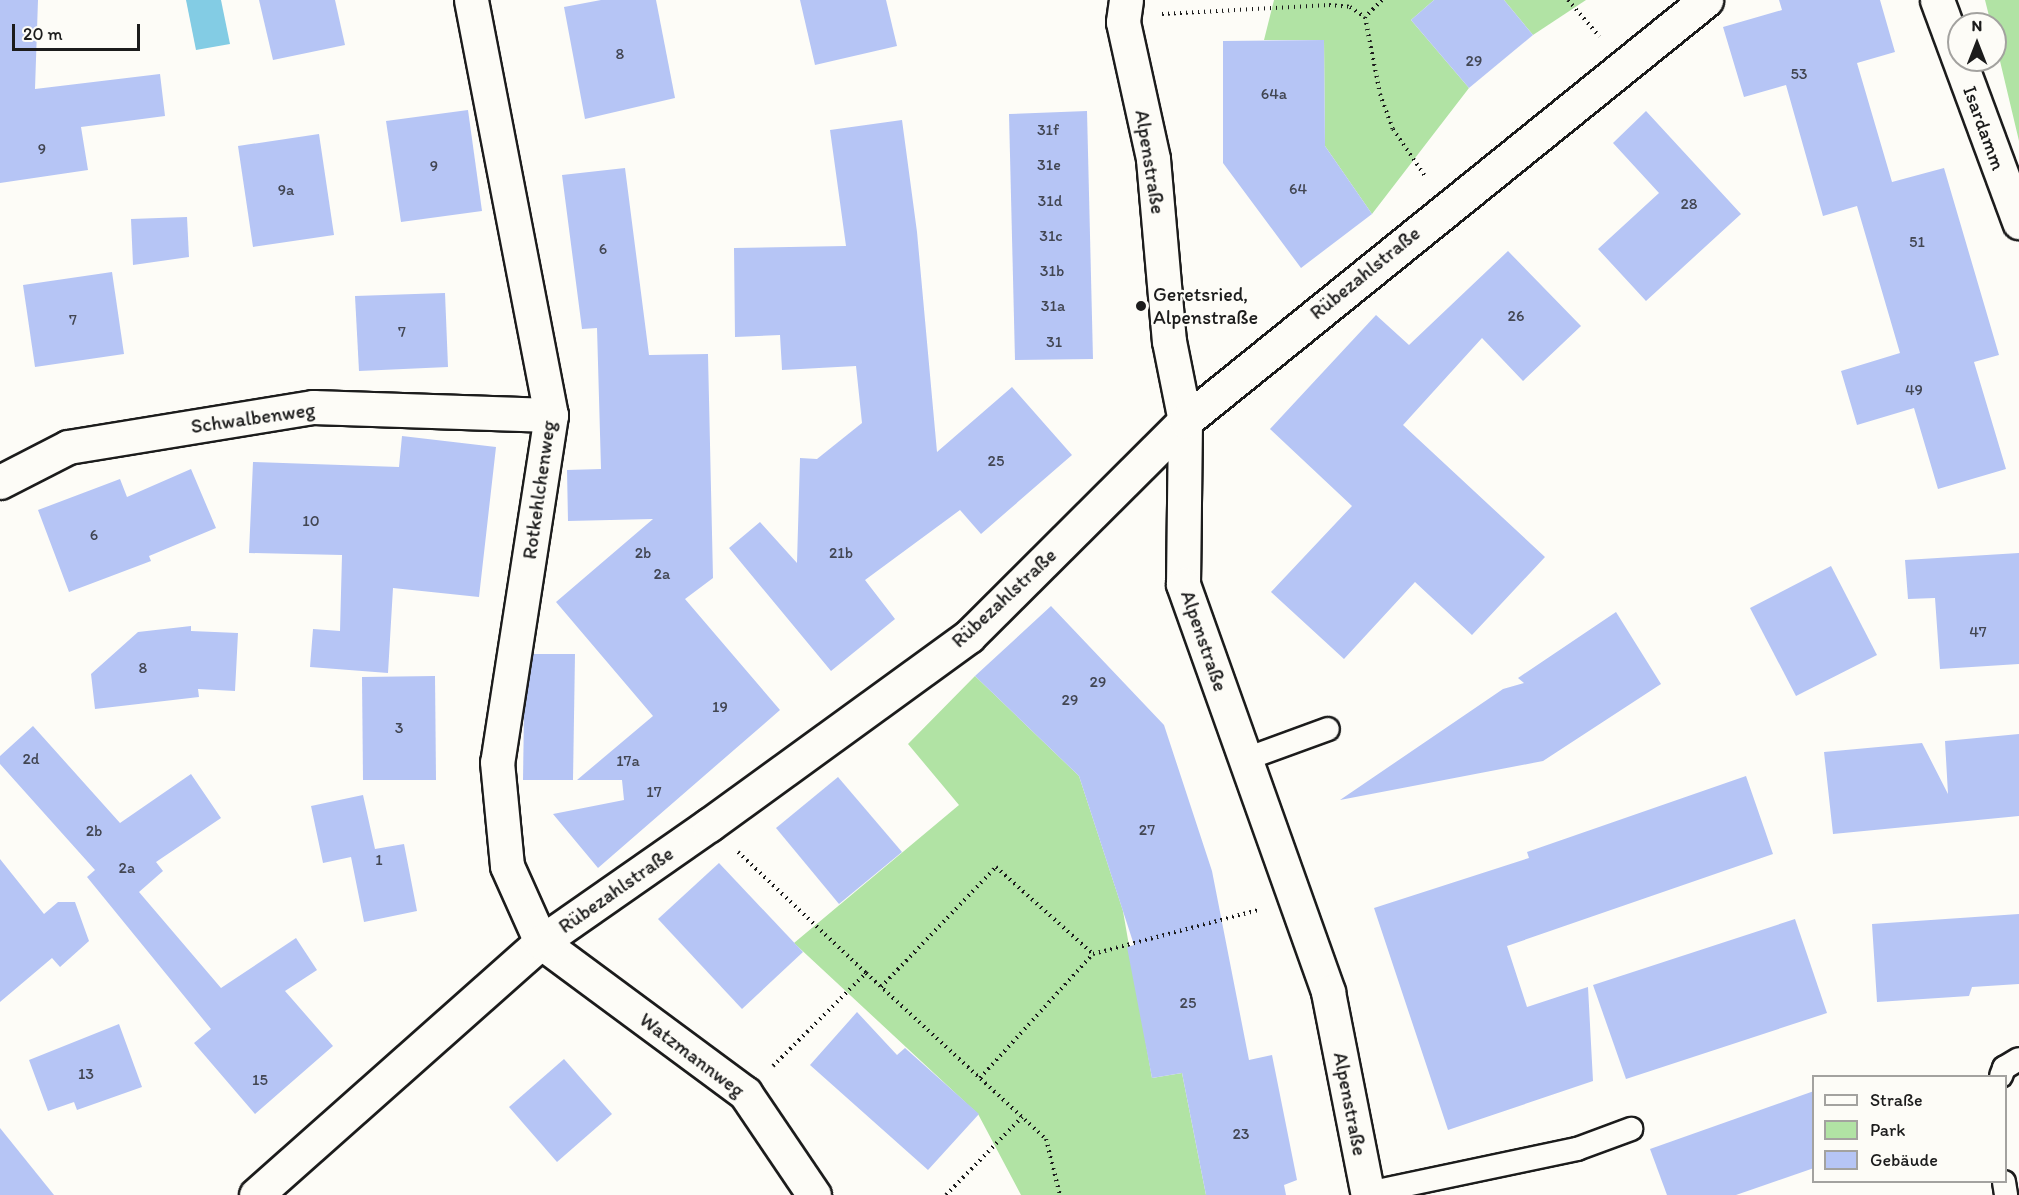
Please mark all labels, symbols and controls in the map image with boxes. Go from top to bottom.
scale bar [15,12,142,50]
north arrow [1947,12,2007,72]
text: N [1972,16,1982,35]
text: 20 m [23,23,63,45]
house number: 8 [616,44,624,64]
house number: 29 [1466,51,1482,71]
house number: 53 [1790,64,1808,84]
street label: Isardamm [1958,83,2010,173]
house number: 64a [1261,84,1287,104]
street label: Alpenstraße [1130,108,1170,216]
house number: 31f [1037,120,1059,140]
house number: 9 [38,139,46,159]
house number: 31e [1037,155,1061,175]
house number: 9 [430,156,438,176]
house number: 64 [1289,179,1307,199]
house number: 9a [278,180,294,200]
house number: 31d [1038,191,1062,211]
house number: 28 [1680,194,1698,214]
street label: Rübezahlstraße [1305,221,1425,325]
house number: 31c [1039,226,1063,246]
house number: 51 [1909,232,1925,252]
house number: 6 [599,239,607,259]
house number: 31b [1040,261,1064,281]
place label: Geretsried, Alpenstraße [1153,282,1258,329]
house number: 31a [1041,296,1065,316]
marker: Geretsried, Alpenstraße [1134,299,1148,313]
house number: 26 [1508,306,1524,326]
house number: 7 [69,310,77,330]
house number: 7 [398,322,406,342]
house number: 31 [1046,332,1062,352]
house number: 49 [1905,380,1923,400]
street label: Schwalbenweg [189,397,317,439]
street label: Rotkehlchenweg [517,419,561,561]
house number: 25 [988,451,1004,471]
house number: 10 [302,511,320,531]
house number: 6 [90,525,98,545]
house number: 2b [635,543,651,563]
house number: 21b [829,543,853,563]
street label: Rübezahlstraße [947,543,1061,653]
house number: 2a [654,564,670,584]
street label: Alpenstraße [1176,587,1232,695]
house number: 47 [1969,622,1987,642]
house number: 8 [139,658,147,678]
house number: 29 [1090,672,1106,692]
house number: 29 [1062,690,1078,710]
house number: 19 [712,697,728,717]
house number: 3 [395,718,403,738]
house number: 2d [22,749,40,769]
house number: 17a [616,751,640,771]
house number: 17 [646,782,662,802]
house number: 27 [1139,820,1155,840]
house number: 2b [86,821,102,841]
street label: Rübezahlstraße [554,841,678,939]
house number: 1 [375,850,383,870]
house number: 2a [119,858,135,878]
house number: 25 [1180,993,1196,1013]
street label: Watzmannweg [635,1008,749,1102]
street label: Alpenstraße [1328,1050,1372,1158]
house number: 13 [78,1064,94,1084]
house number: 15 [252,1070,268,1090]
legend [1812,1075,2007,1183]
text: Straße [1870,1089,1923,1111]
text: Park [1870,1119,1905,1141]
house number: 23 [1232,1124,1250,1144]
text: Gebäude [1870,1149,1938,1171]

